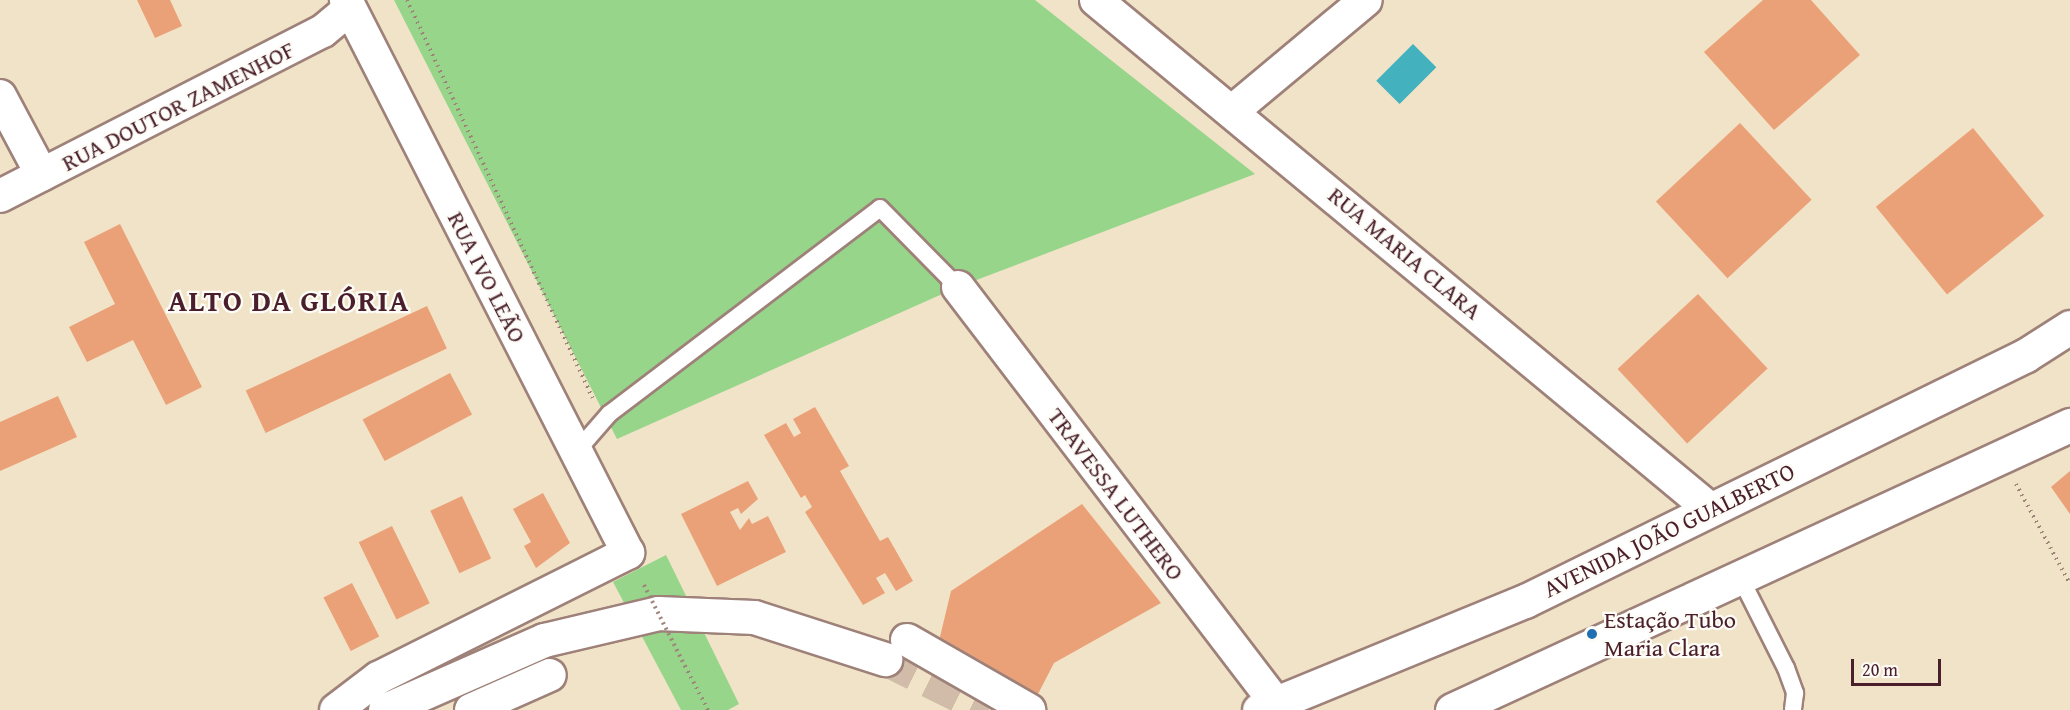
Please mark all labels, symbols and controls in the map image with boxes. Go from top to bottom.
street label: RUA DOUTOR ZAMENHOF [57,35,299,177]
street label: RUA MARIA CLARA [1322,181,1488,325]
street label: RUA IVO LEÃO [442,207,532,347]
district label: ALTO DA GLÓRIA [168,282,410,318]
street label: TRAVESSA LUTHERO [1042,402,1190,586]
street label: AVENIDA JOÃO GUALBERTO [1539,457,1799,603]
place label: Estação Tubo Maria Clara [1604,606,1736,662]
marker: Estação Tubo Maria Clara [1585,627,1599,641]
scale bar [1854,647,1944,685]
text: 20 m [1862,656,1898,683]

